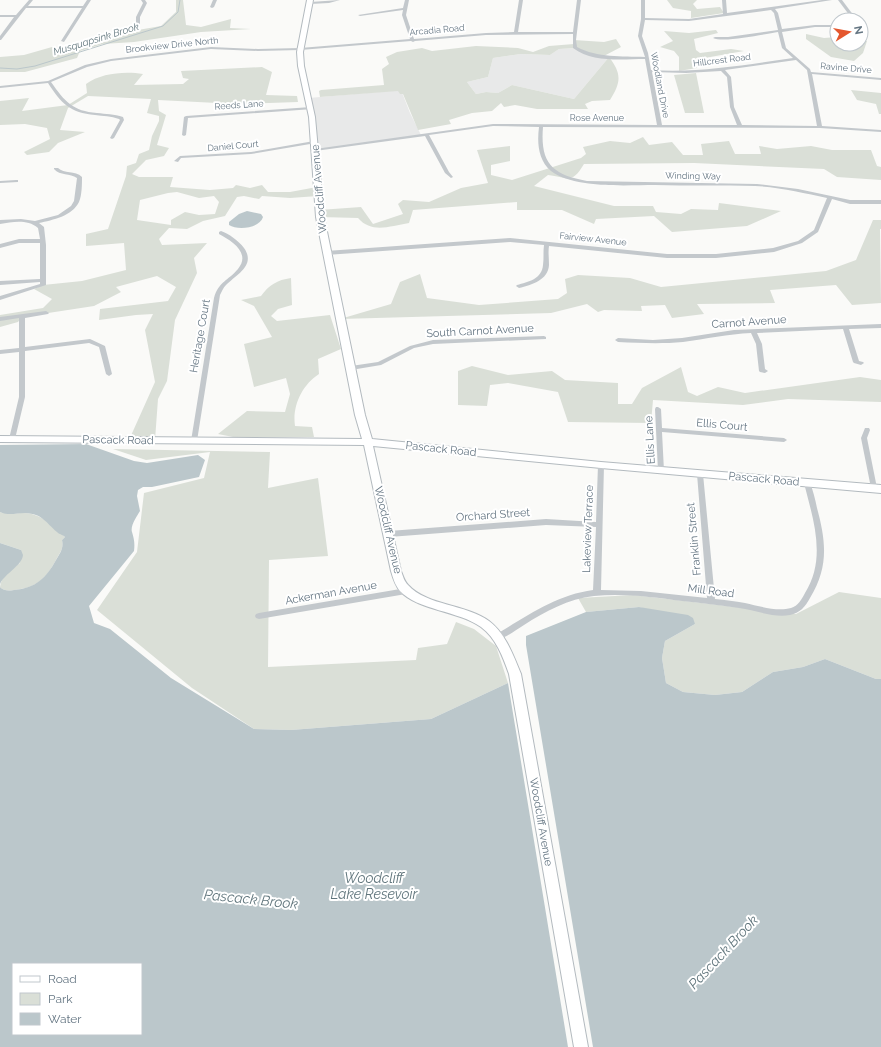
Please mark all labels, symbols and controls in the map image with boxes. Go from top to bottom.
north arrow [829,12,869,52]
water label: Musquapsink Brook [52,21,141,57]
street label: Arcadia Road [409,23,465,37]
text: N [851,25,866,36]
street label: Brookview Drive North [125,35,219,55]
street label: Woodland Drive [649,51,671,120]
street label: Hillcrest Road [693,51,752,68]
street label: Ravine Drive [820,61,873,75]
street label: Reeds Lane [214,98,265,112]
street label: Rose Avenue [570,113,625,123]
street label: Daniel Court [207,139,259,153]
street label: Woodcliff Avenue [309,143,329,234]
street label: Winding Way [665,171,721,181]
street label: Fairview Avenue [559,231,628,248]
street label: Heritage Court [187,298,213,374]
street label: Carnot Avenue [711,313,787,331]
street label: South Carnot Avenue [426,322,535,340]
street label: Ellis Lane [642,415,658,465]
street label: Ellis Court [696,416,748,434]
street label: Pascack Road [82,433,154,447]
street label: Pascack Road [405,439,477,459]
street label: Pascack Road [728,469,800,489]
street label: Lakeview Terrace [580,484,596,573]
street label: Woodcliff Avenue [372,485,405,576]
street label: Franklin Street [684,502,704,576]
street label: Orchard Street [456,506,531,524]
street label: Ackerman Avenue [284,578,378,607]
street label: Mill Road [687,582,735,600]
street label: Woodcliff Avenue [527,777,555,868]
water label: Woodcliff Lake Resevoir [331,870,419,902]
water label: Pascack Brook [203,886,299,912]
water label: Pascack Brook [685,912,761,992]
legend [12,963,142,1035]
text: Road [48,972,77,986]
text: Park [48,992,73,1006]
text: Water [48,1012,82,1026]

